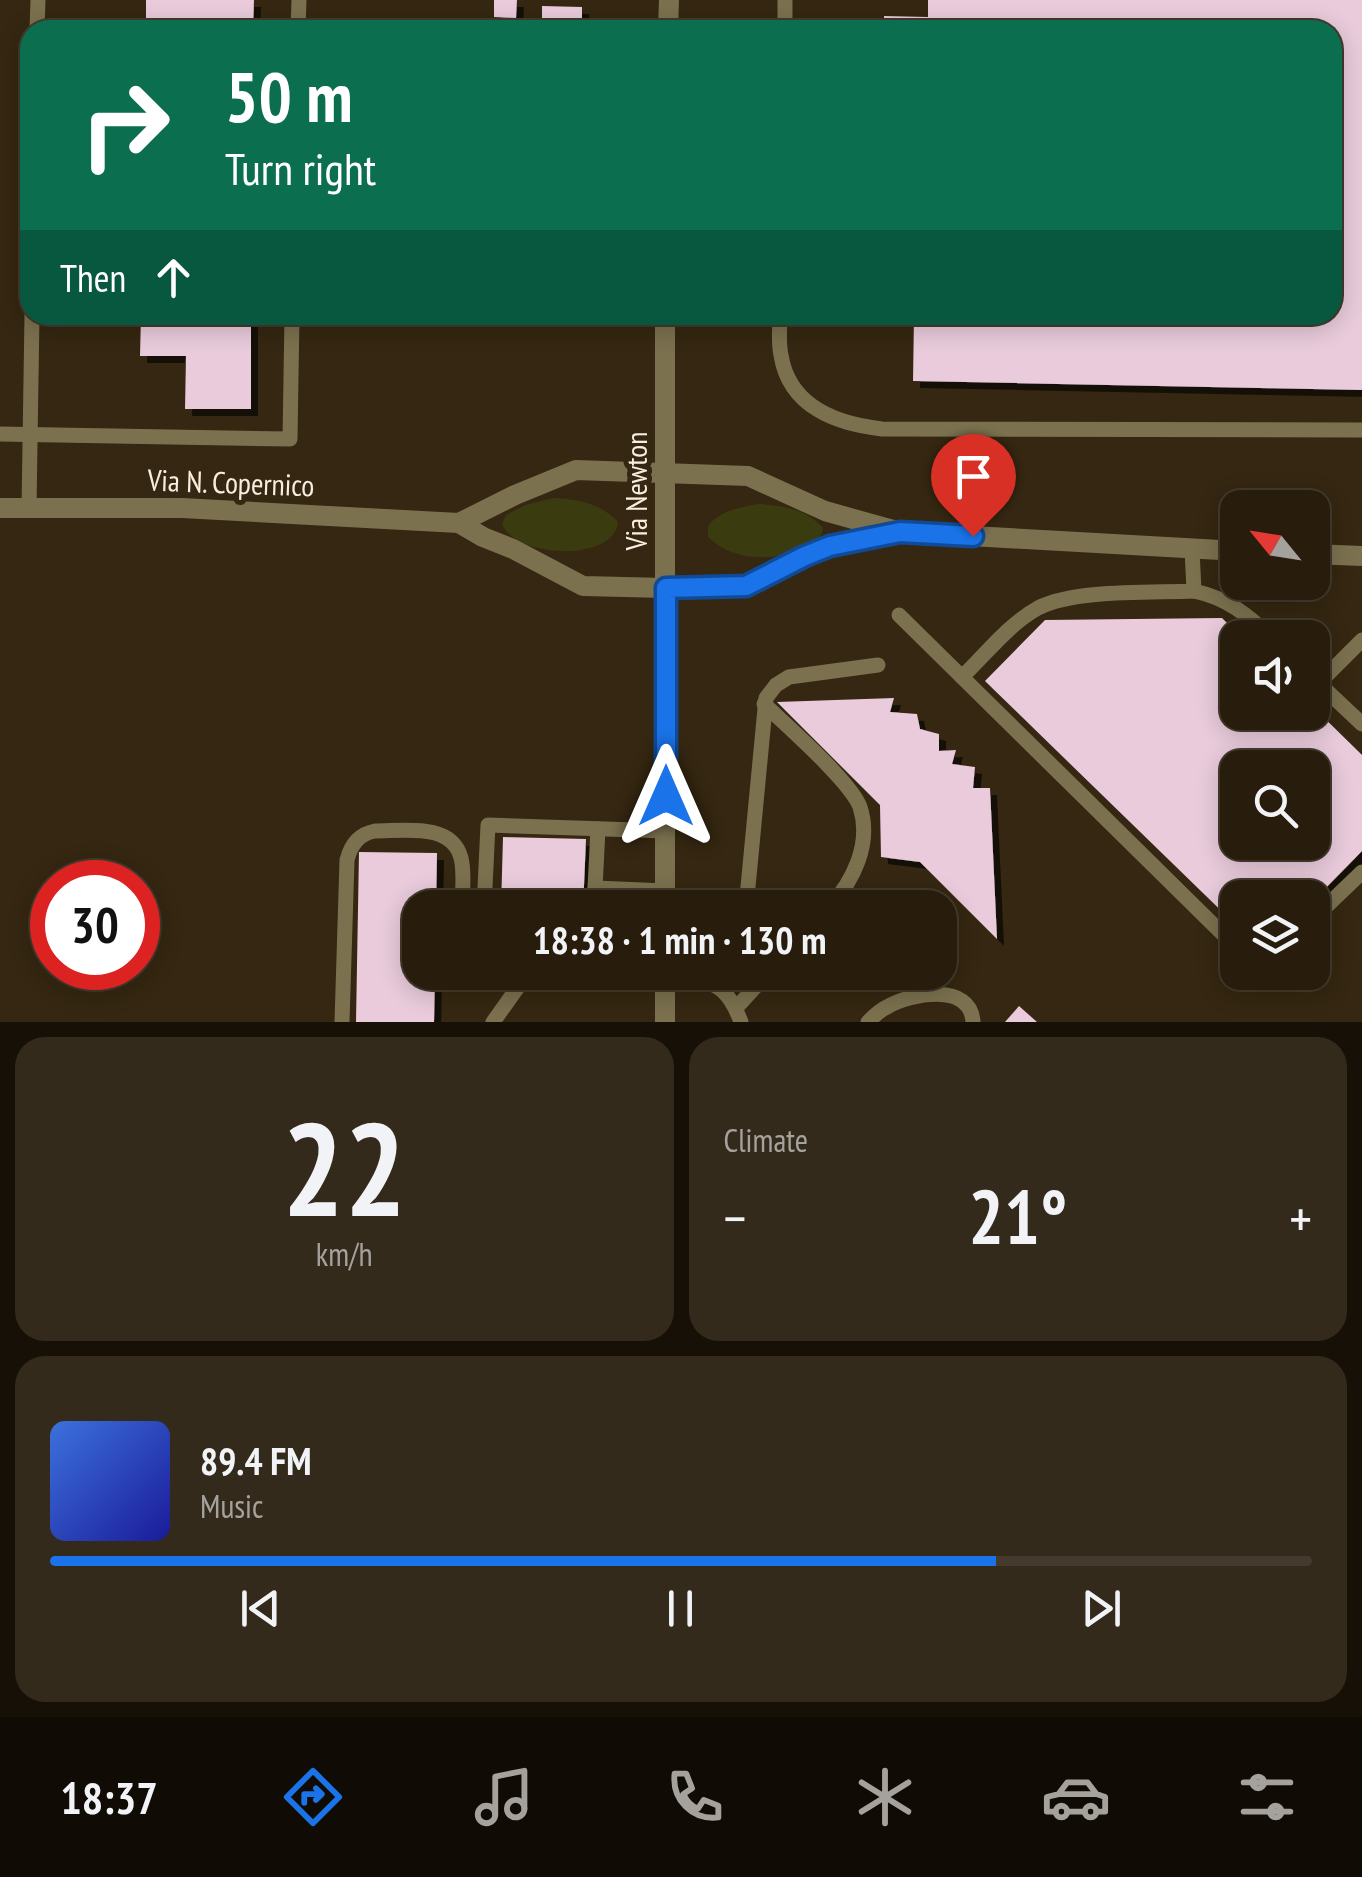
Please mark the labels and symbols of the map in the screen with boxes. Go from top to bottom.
street label: Via Newton [616,432,655,551]
pin [931,434,1016,537]
street label: Via N. Copernico [146,460,315,504]
north arrow [1220,490,1330,600]
position arrow [614,744,718,848]
speed limit sign: 30 [30,860,160,990]

